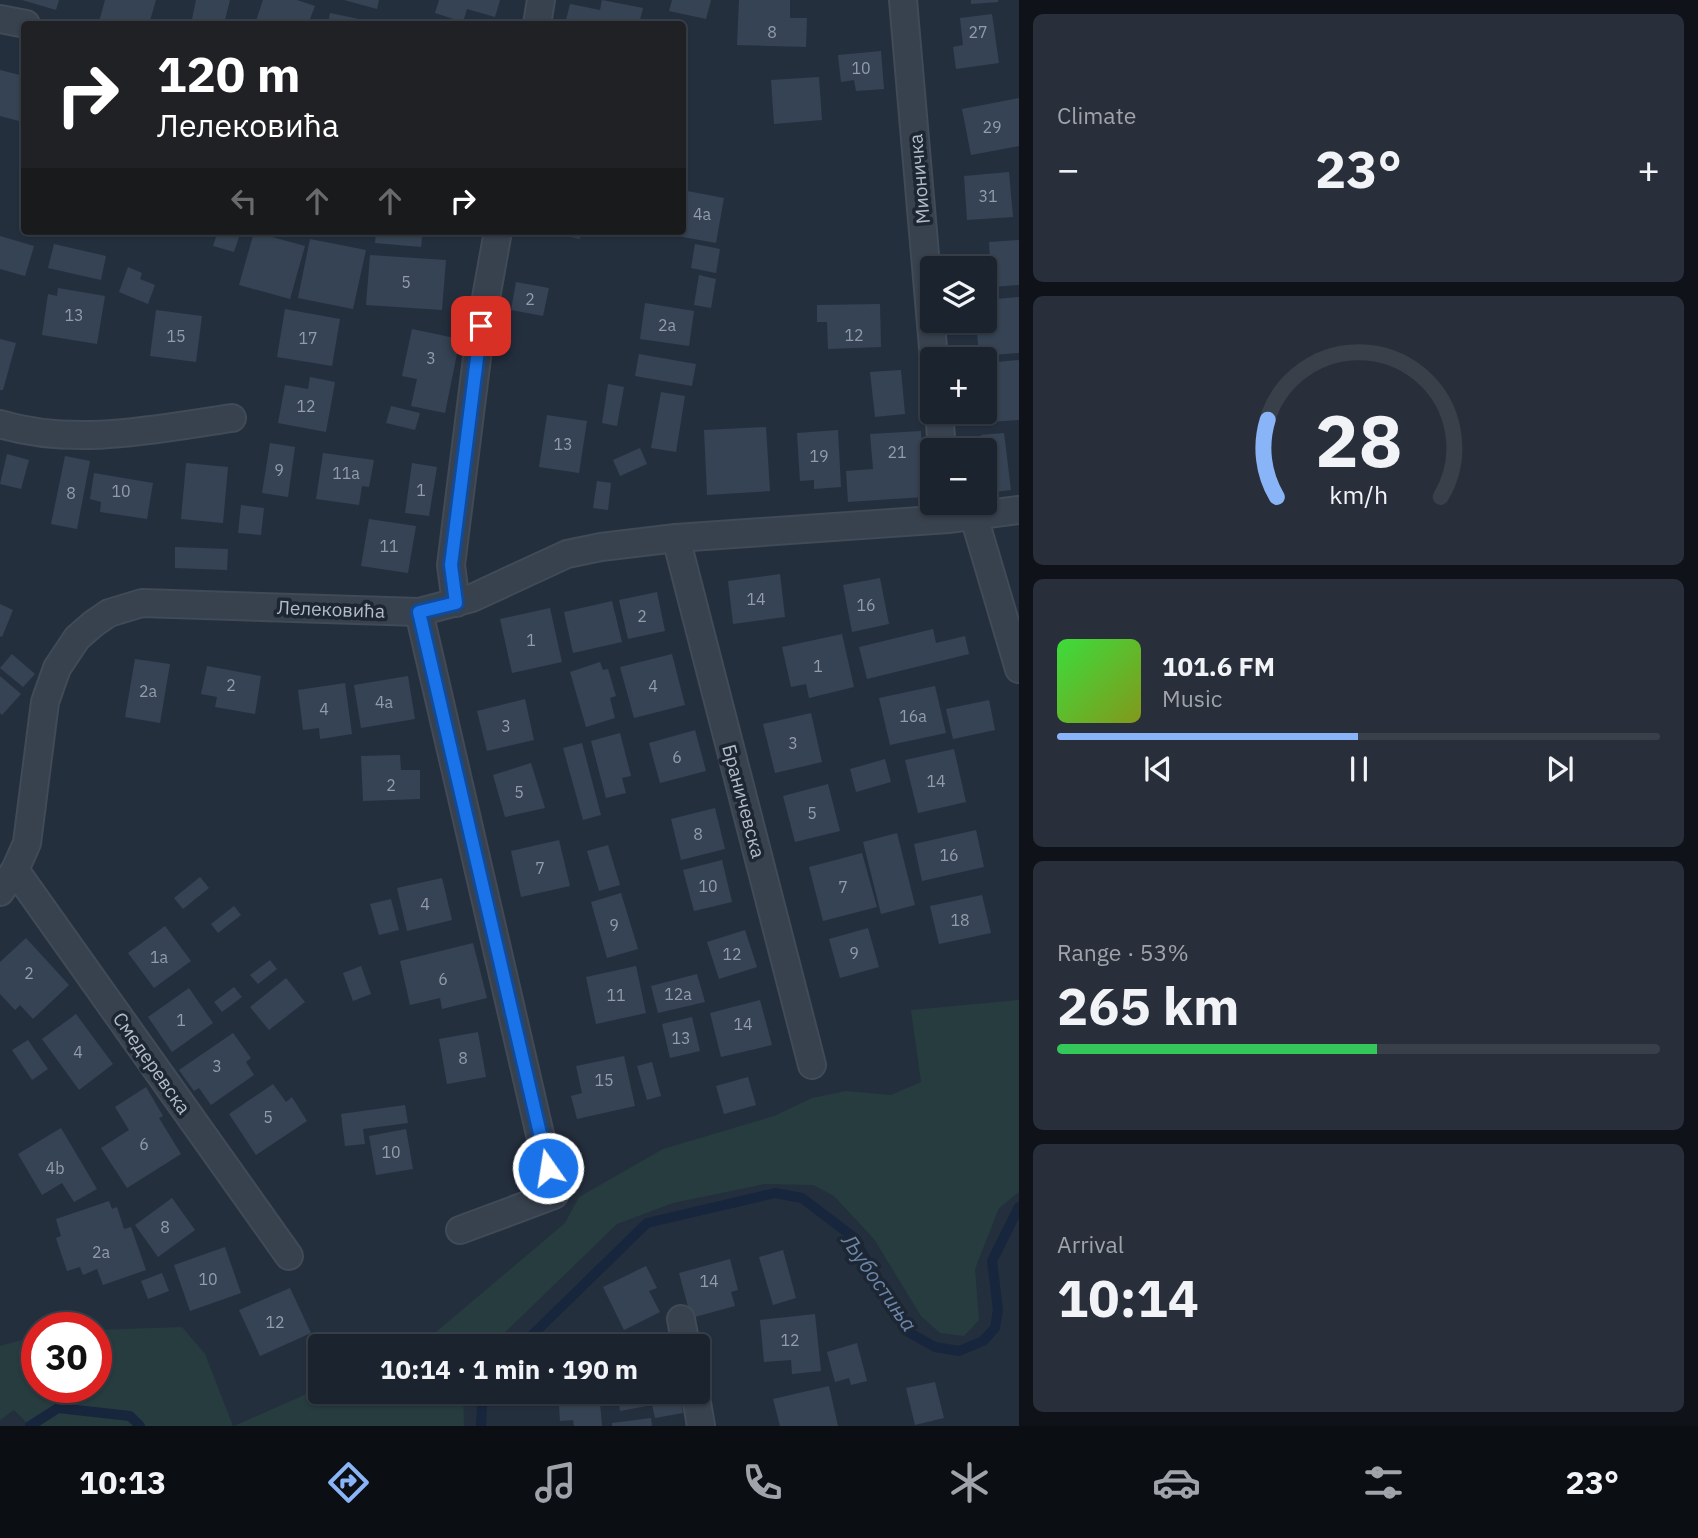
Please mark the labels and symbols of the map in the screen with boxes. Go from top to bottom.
house number: 8 [767,22,777,42]
house number: 27 [968,22,988,42]
house number: 10 [851,58,871,78]
house number: 29 [982,117,1002,137]
street label: Мионичка [903,133,935,225]
house number: 31 [978,186,998,206]
house number: 4a [693,204,712,224]
house number: 5 [401,272,411,292]
house number: 2 [525,289,535,309]
pin [451,296,511,356]
house number: 13 [64,305,84,325]
house number: 2a [658,315,677,335]
house number: 12 [844,325,864,345]
house number: 15 [166,326,186,346]
house number: 17 [298,328,318,348]
house number: 3 [426,348,436,368]
house number: 12 [296,396,316,416]
house number: 13 [553,434,573,454]
house number: 21 [887,442,907,462]
house number: 19 [809,446,829,466]
house number: 9 [274,460,284,480]
house number: 11a [332,463,360,483]
house number: 1 [416,480,426,500]
house number: 10 [111,481,131,501]
house number: 8 [66,483,76,503]
house number: 11 [379,536,399,556]
house number: 14 [746,589,766,609]
street label: Лелековића [277,595,385,623]
house number: 16 [856,595,876,615]
house number: 2 [637,606,647,626]
house number: 1 [526,630,536,650]
house number: 1 [813,656,823,676]
house number: 2 [226,675,236,695]
house number: 4 [648,676,658,696]
house number: 2a [139,681,158,701]
house number: 4a [375,692,394,712]
house number: 4 [319,699,329,719]
house number: 16a [899,706,927,726]
house number: 3 [501,716,511,736]
house number: 3 [788,733,798,753]
street label: Браничевска [717,741,771,861]
house number: 6 [672,747,682,767]
house number: 14 [926,771,946,791]
house number: 2 [386,775,396,795]
house number: 5 [514,782,524,802]
house number: 5 [807,803,817,823]
house number: 8 [693,824,703,844]
house number: 16 [939,845,959,865]
house number: 7 [535,858,545,878]
house number: 10 [698,876,718,896]
house number: 7 [838,877,848,897]
house number: 4 [420,894,430,914]
house number: 18 [950,910,970,930]
house number: 9 [609,915,619,935]
house number: 9 [849,943,859,963]
house number: 12 [722,944,742,964]
house number: 1a [150,947,169,967]
house number: 2 [24,963,34,983]
house number: 6 [438,969,448,989]
house number: 12a [664,984,692,1004]
house number: 11 [606,985,626,1005]
street label: Смедеревска [108,1007,196,1119]
house number: 1 [176,1010,186,1030]
house number: 14 [733,1014,753,1034]
house number: 13 [671,1028,691,1048]
house number: 4 [73,1042,83,1062]
house number: 8 [458,1048,468,1068]
house number: 3 [212,1056,222,1076]
house number: 15 [594,1070,614,1090]
house number: 5 [263,1107,273,1127]
position arrow [511,1131,585,1205]
house number: 6 [139,1134,149,1154]
house number: 10 [381,1142,401,1162]
house number: 4b [46,1158,64,1178]
house number: 8 [160,1217,170,1237]
water label: Љубостиња [835,1227,924,1337]
house number: 2a [92,1242,111,1262]
house number: 10 [198,1269,218,1289]
house number: 14 [699,1271,719,1291]
speed limit sign: 30 [21,1312,112,1403]
house number: 12 [265,1312,285,1332]
house number: 12 [780,1330,800,1350]

